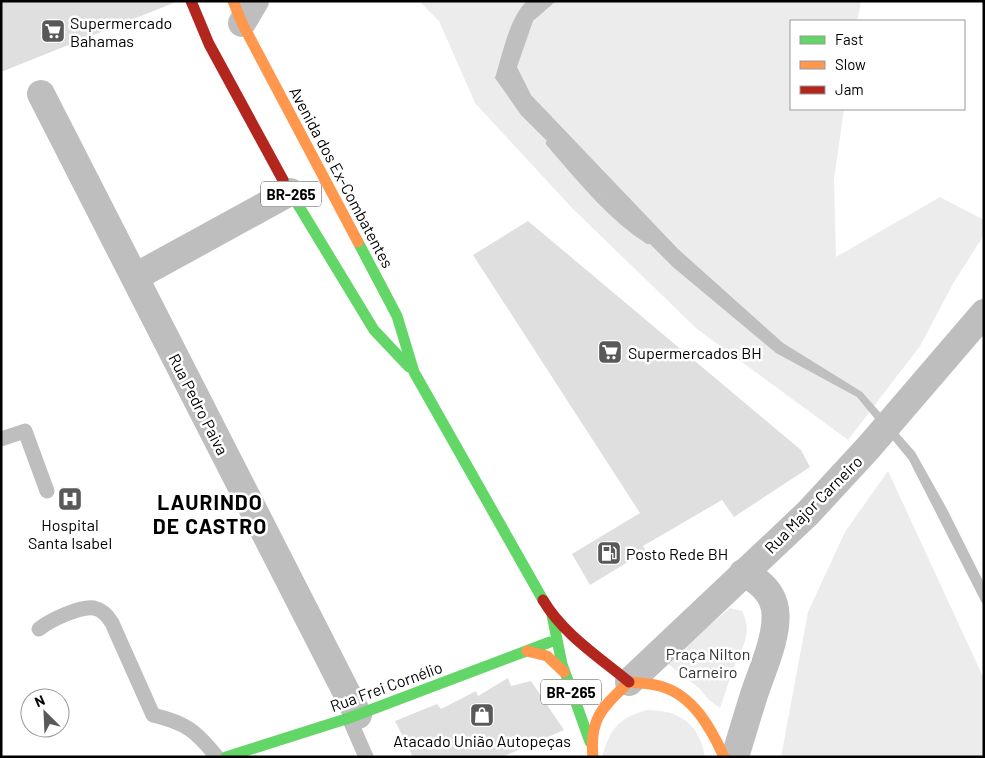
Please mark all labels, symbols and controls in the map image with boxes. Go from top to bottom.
place label: Supermercado Bahamas [70,13,172,50]
supermarket icon: Supermercado Bahamas [40,18,66,44]
legend [790,20,965,110]
text: Fast [835,30,863,48]
text: Slow [835,55,866,73]
text: Jam [835,80,864,98]
street label: Avenida dos Ex-Combatentes [286,83,398,271]
road number: BR-265 [261,182,321,206]
supermarket icon: Supermercados BH [597,339,623,365]
place label: Supermercados BH [628,343,762,362]
street label: Rua Pedro Paiva [165,350,233,458]
street label: Rua Major Carneiro [760,451,866,557]
hospital icon: Hospital Santa Isabel [57,486,83,512]
district label: LAURINDO DE CASTRO [153,489,267,538]
place label: Hospital Santa Isabel [28,515,112,552]
fuel station icon: Posto Rede BH [596,540,622,566]
place label: Posto Rede BH [626,544,728,563]
park label: Praça Nilton Carneiro [666,644,750,681]
street label: Rua Frei Cornélio [327,657,445,715]
road number: BR-265 [541,680,601,704]
north arrow [20,688,70,738]
text: N [32,691,47,710]
shop icon: Atacado União Autopeças [469,702,495,728]
place label: Atacado União Autopeças [393,731,571,750]

